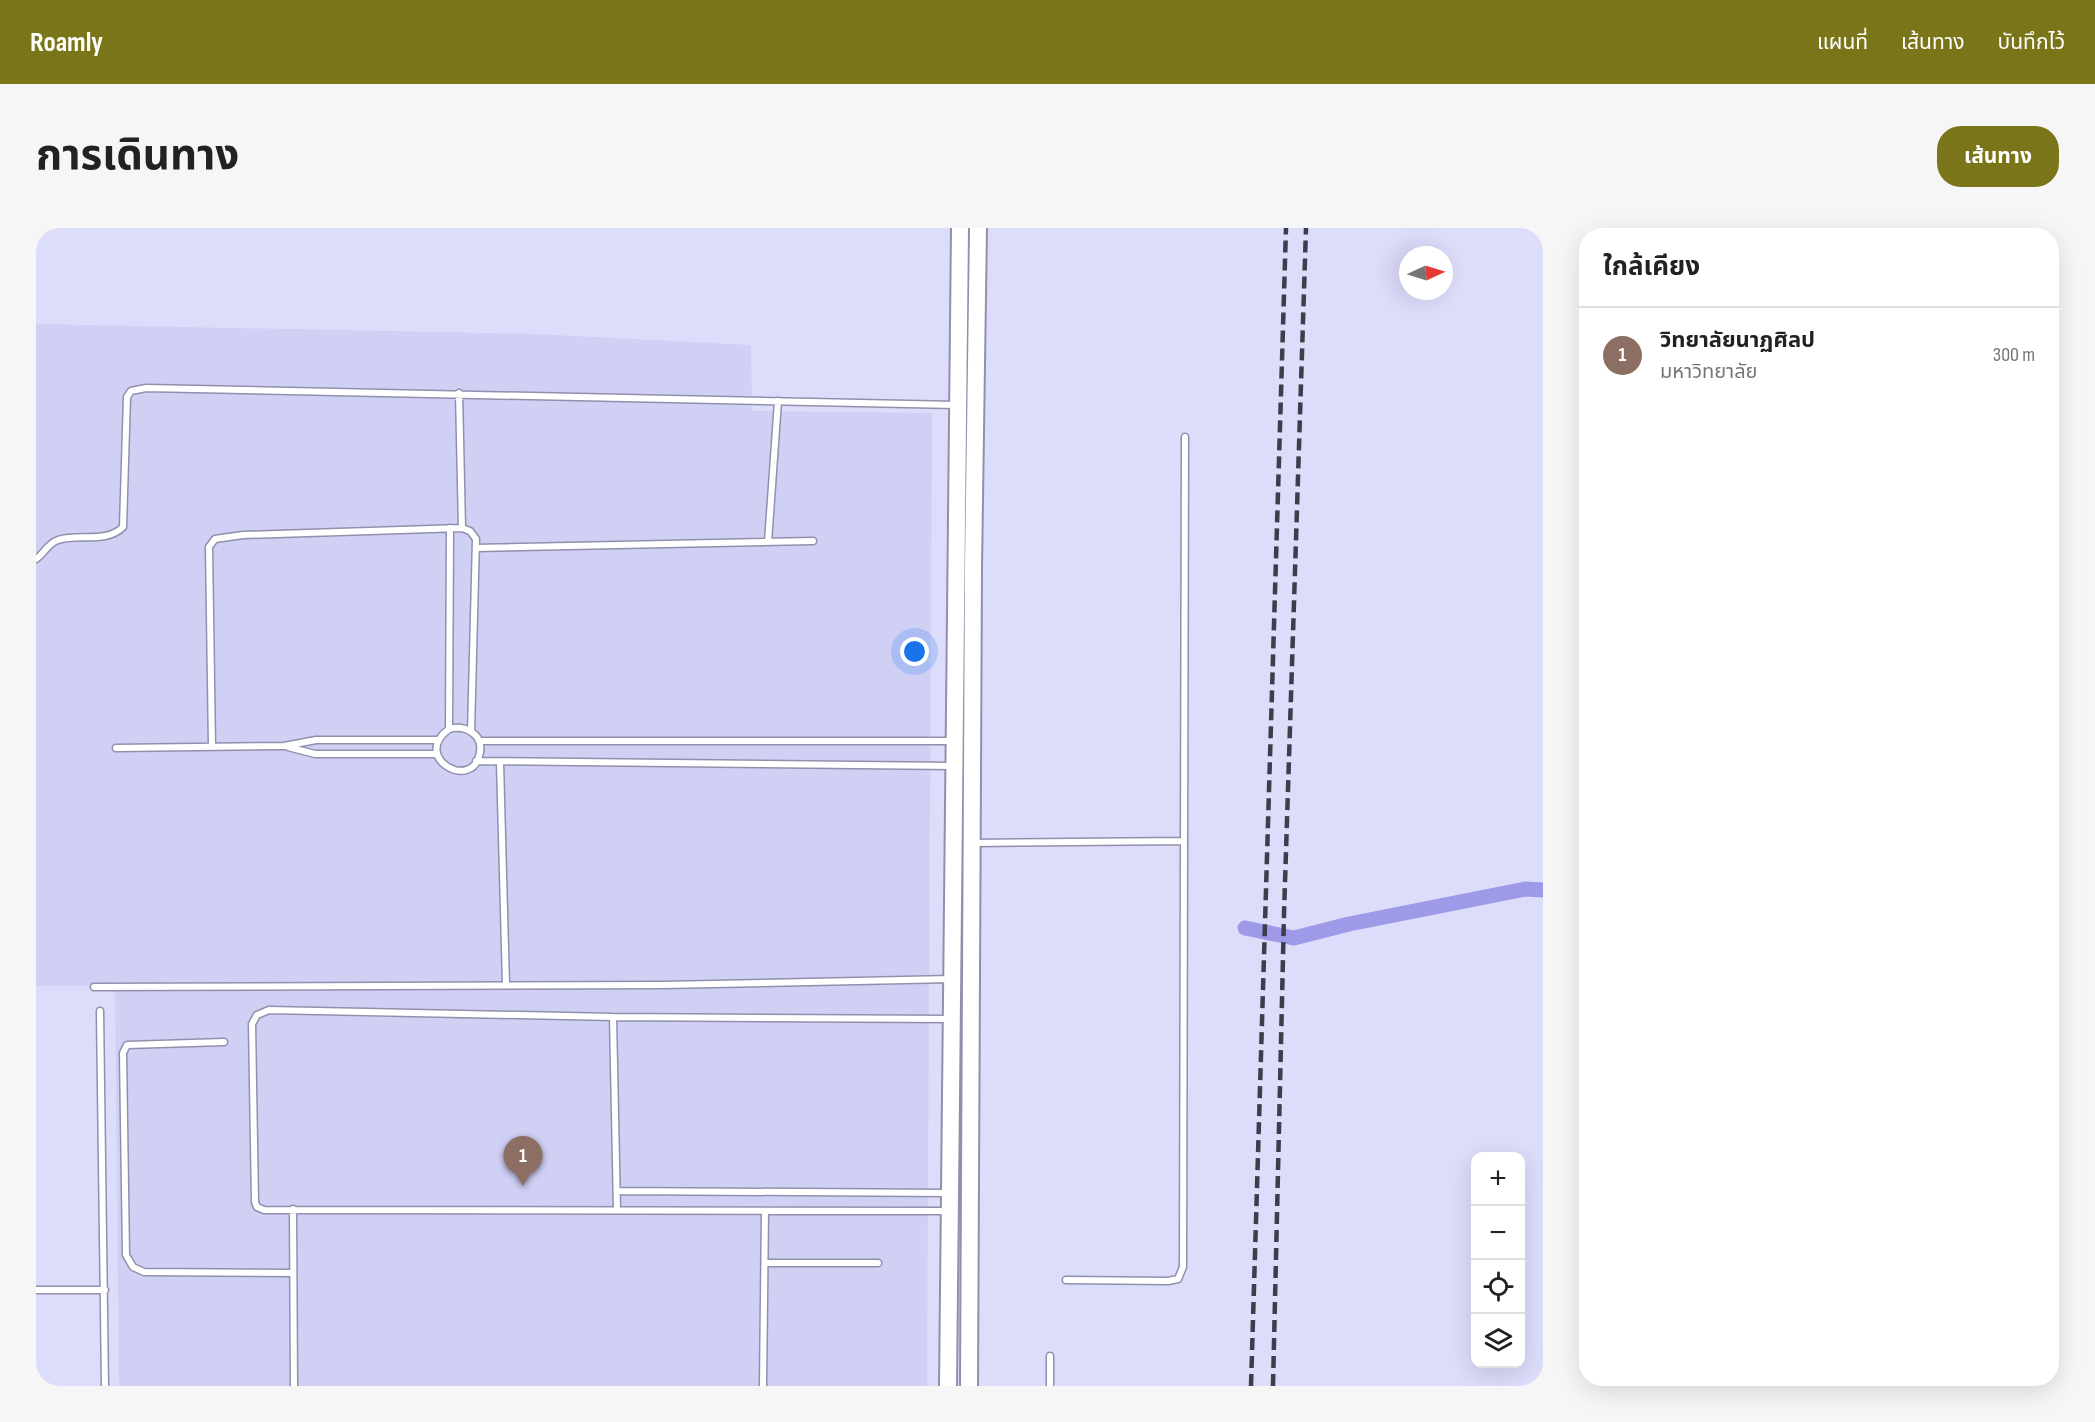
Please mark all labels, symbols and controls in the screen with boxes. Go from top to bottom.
text: Roamly [30,26,103,59]
text: แผนที่ [1817,30,1868,55]
text: เส้นทาง [1901,30,1965,55]
text: บันทึกไว้ [1998,30,2065,55]
button: เส้นทาง [1937,126,2059,187]
text: การเดินทาง [36,131,239,182]
north arrow [1399,246,1453,300]
text: ใกล้เคียง [1603,252,1700,283]
text: วิทยาลัยนาฏศิลป [1660,327,1815,354]
text: 1 [1619,343,1626,367]
text: 300 m [1993,343,2035,367]
text: มหาวิทยาลัย [1660,360,1757,384]
your location [900,637,929,666]
pin: 1 [504,1136,542,1186]
map controls [1471,1152,1525,1368]
button: + [1471,1152,1525,1206]
button: − [1471,1206,1525,1260]
button: locate [1471,1260,1525,1314]
button: layers [1471,1314,1525,1368]

